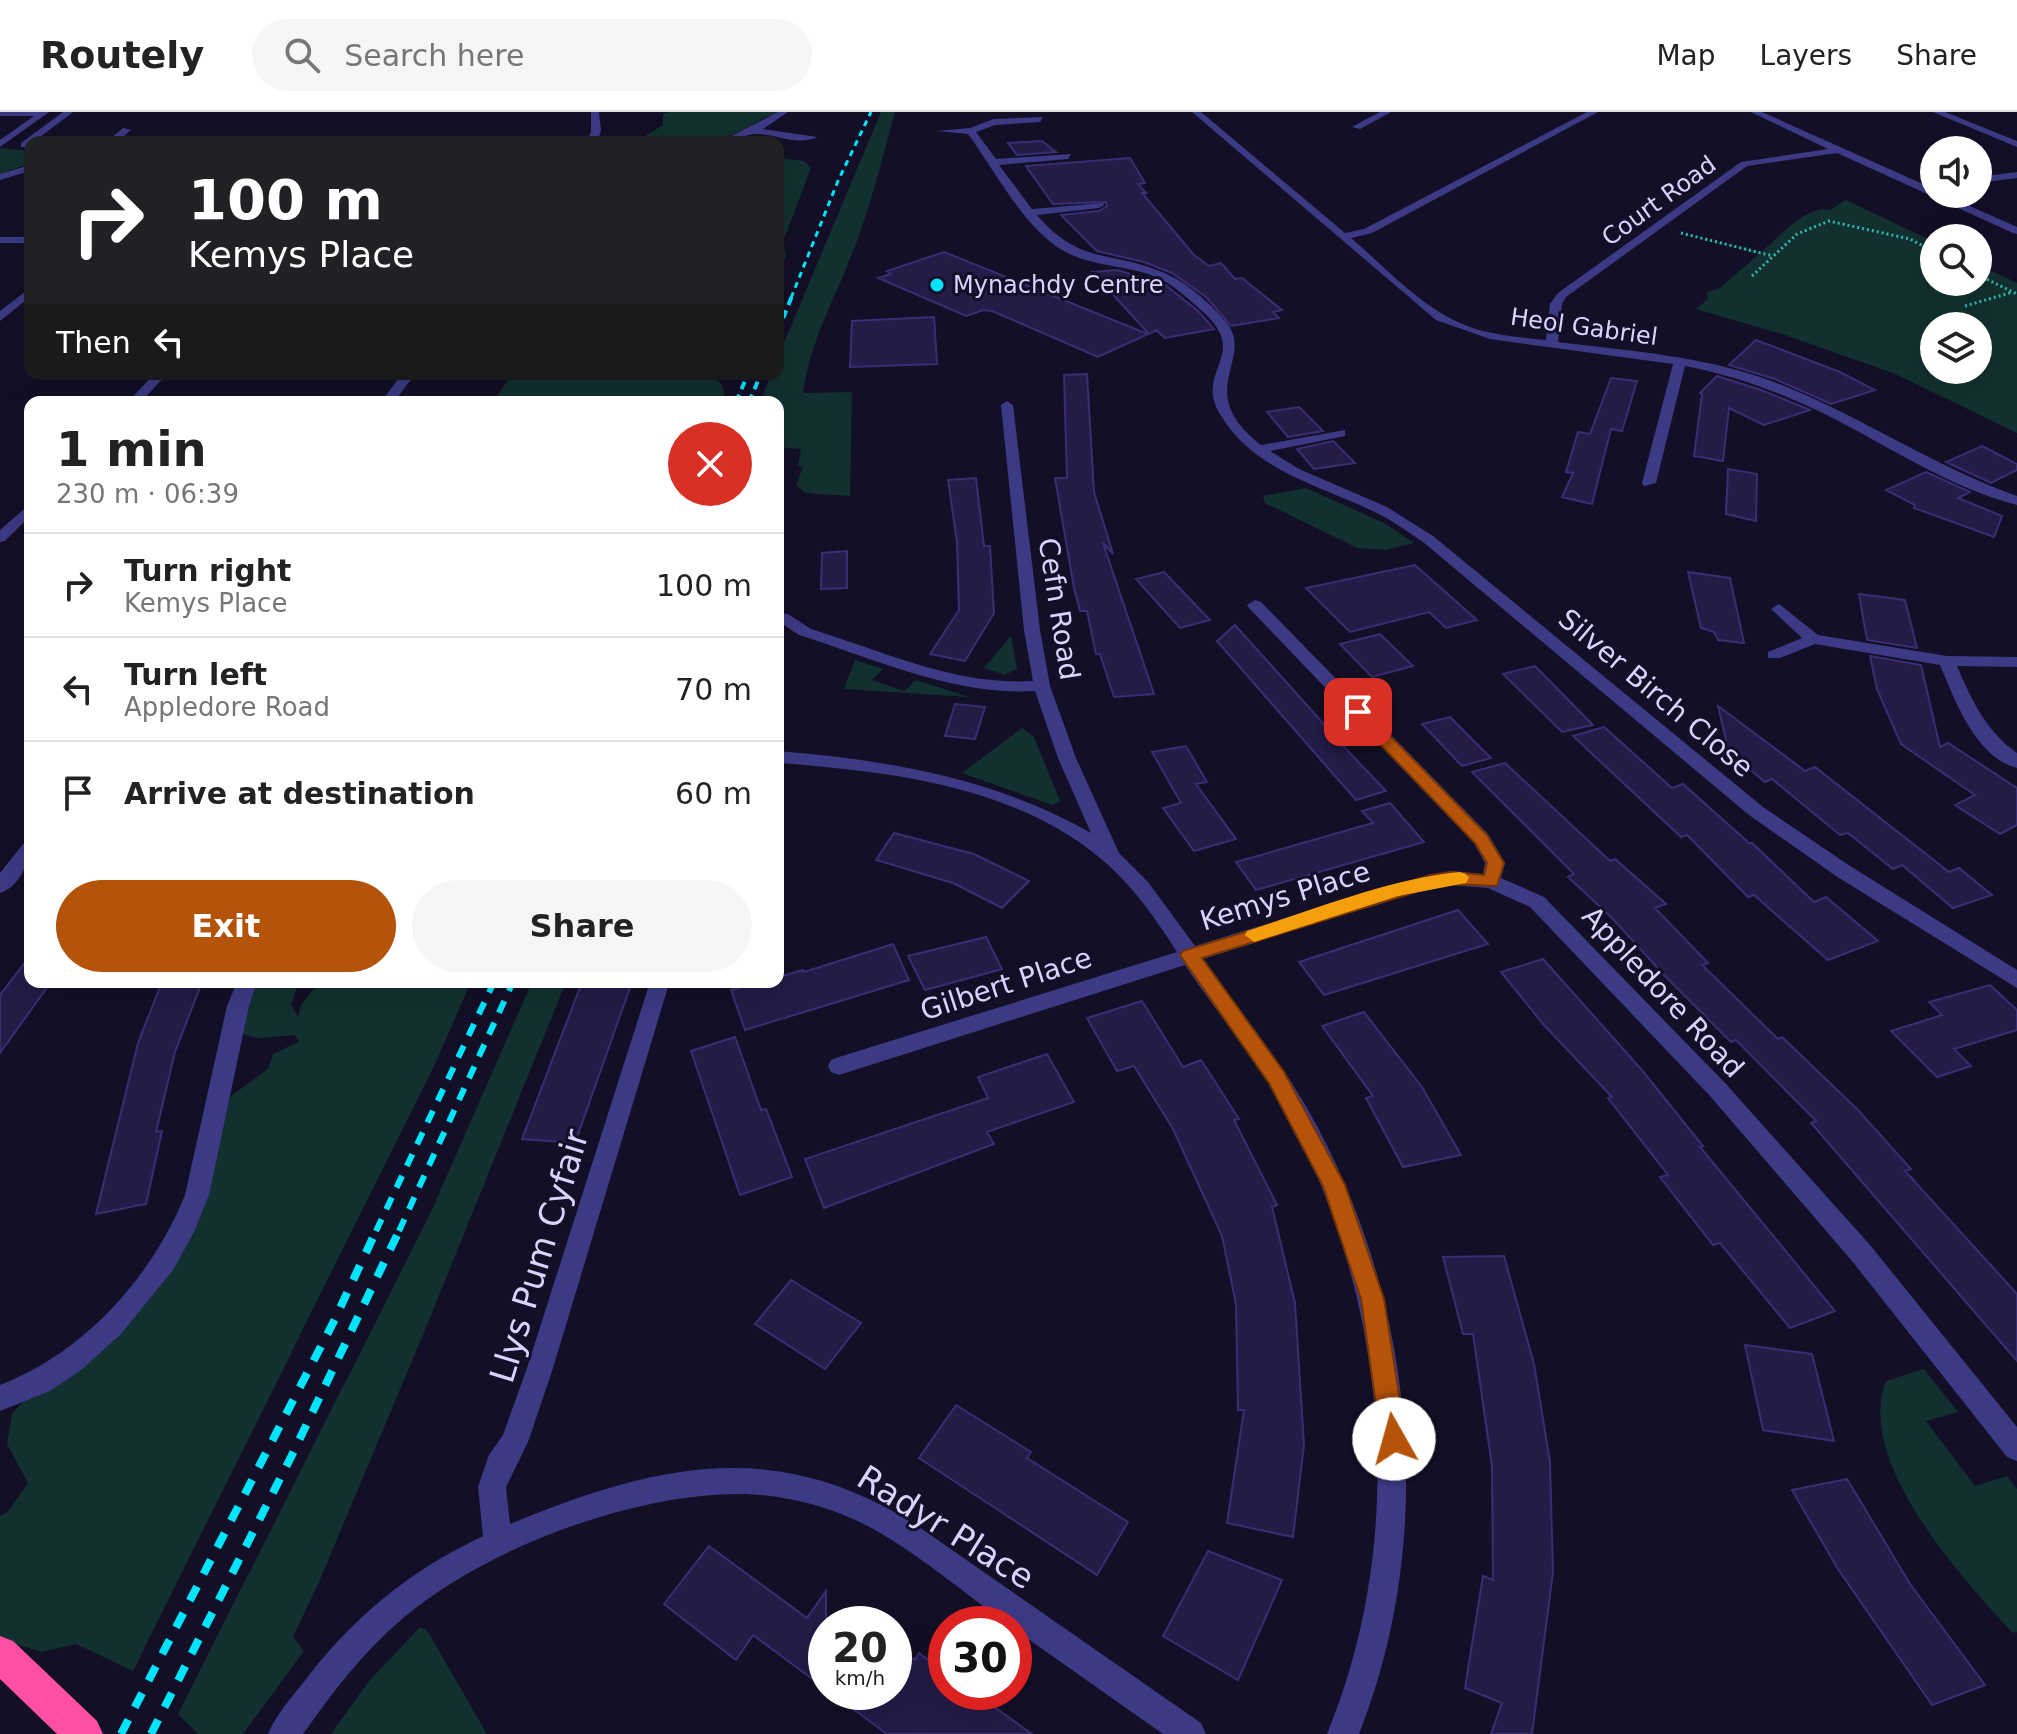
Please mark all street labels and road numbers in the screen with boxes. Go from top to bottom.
street label: Court Road [1597,150,1721,252]
street label: Heol Gabriel [1509,303,1659,351]
street label: Cefn Road [1031,536,1087,682]
street label: Silver Birch Close [1552,602,1760,784]
street label: Kemys Place [1196,854,1374,938]
street label: Appledore Road [1575,900,1751,1084]
street label: Gilbert Place [916,941,1096,1027]
street label: Llys Pum Cyfair [481,1125,597,1387]
street label: Radyr Place [850,1457,1042,1597]

